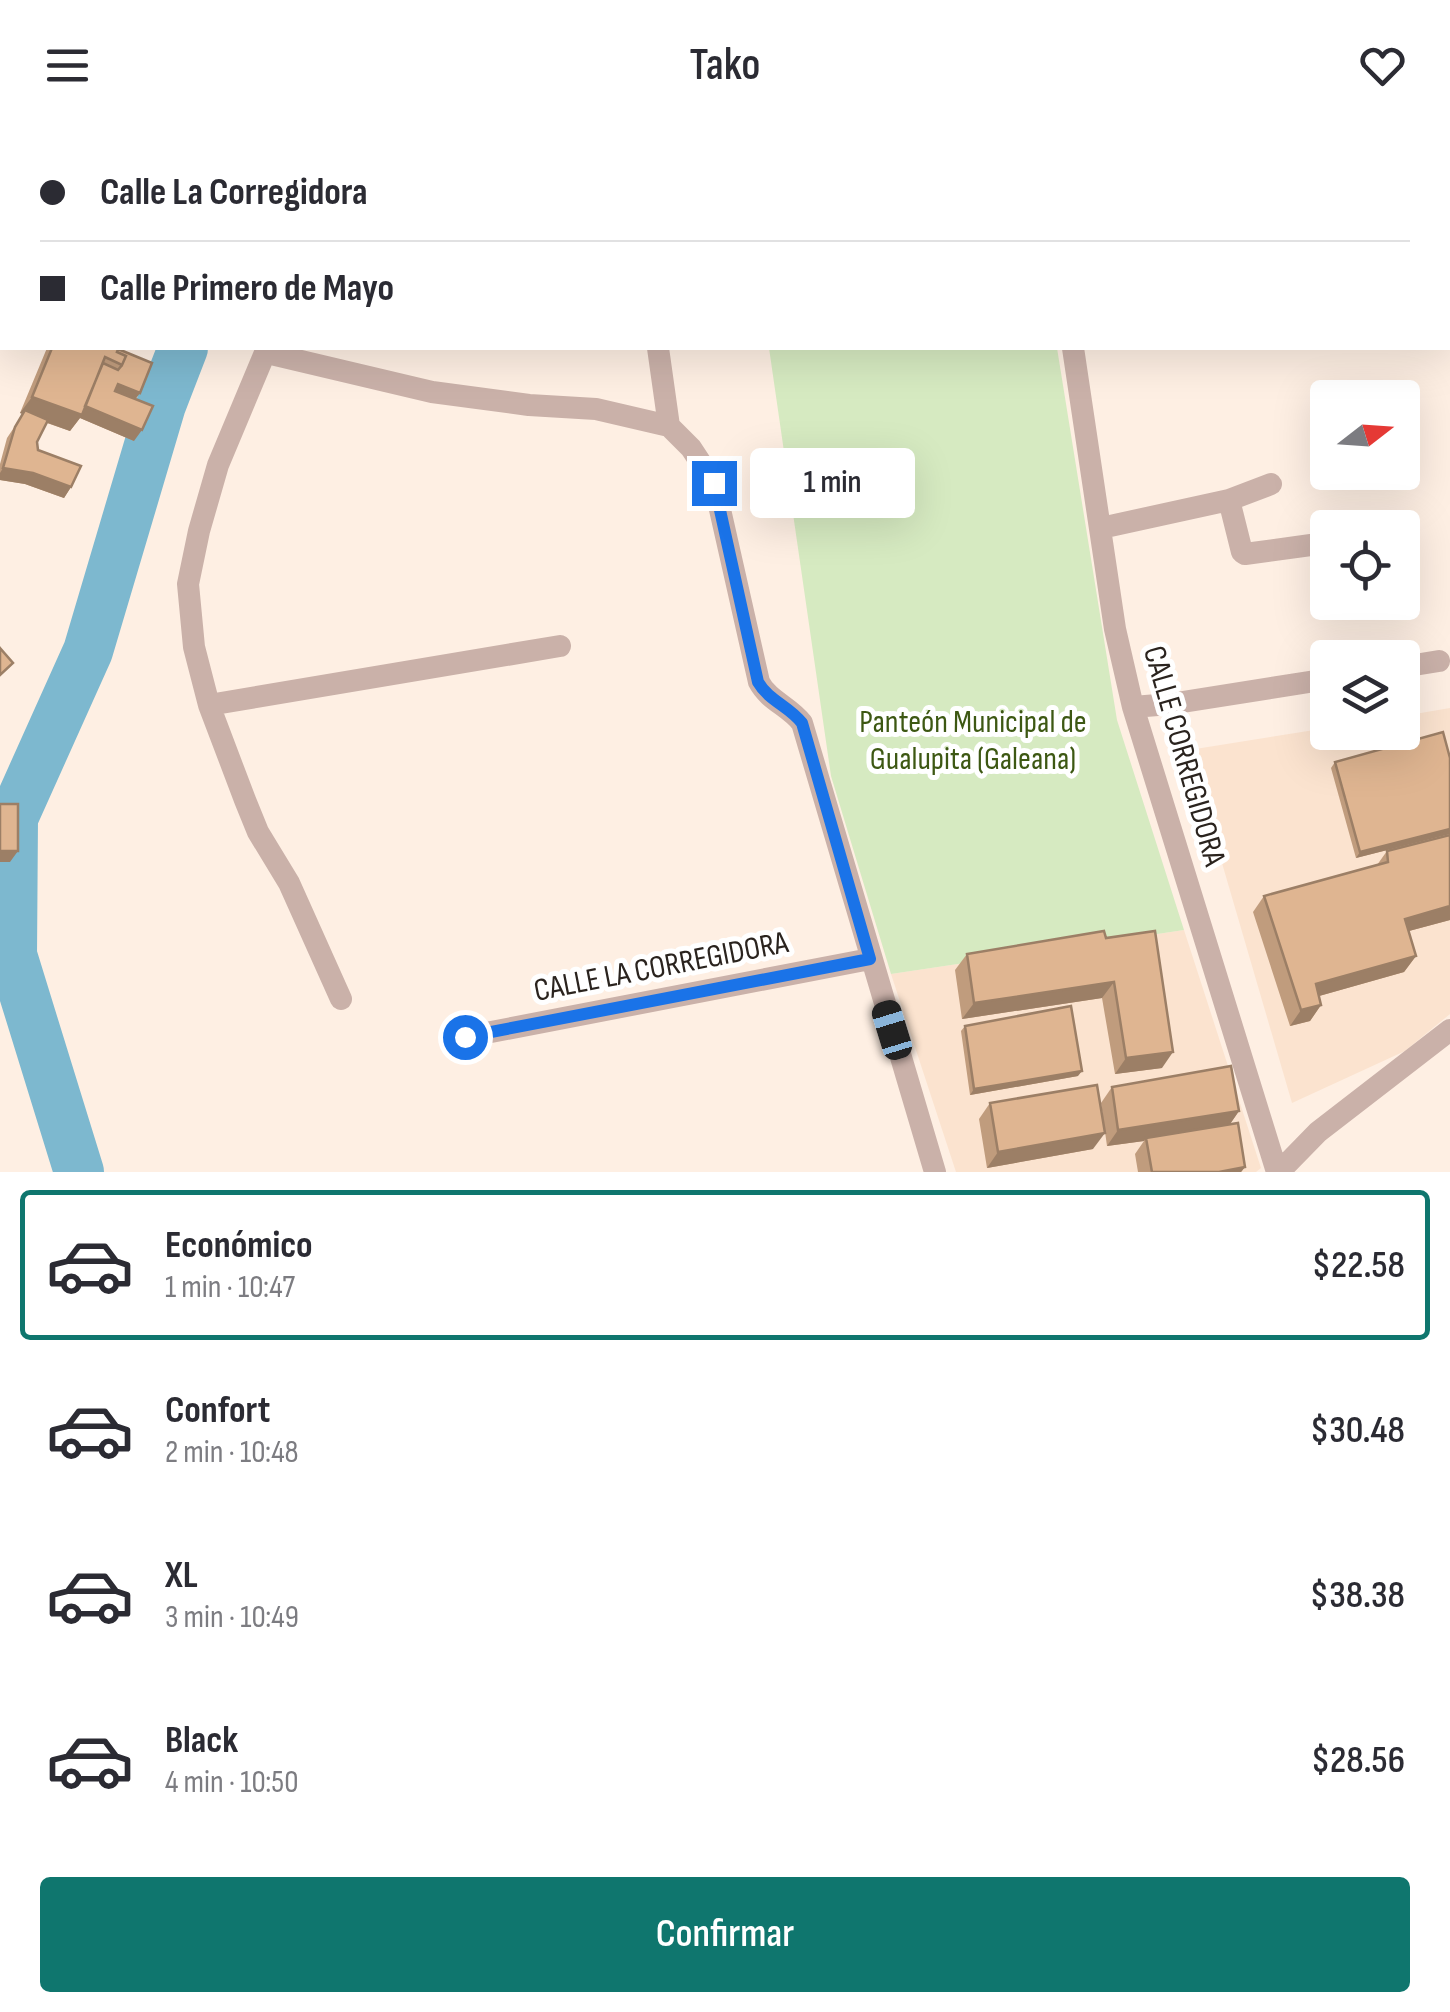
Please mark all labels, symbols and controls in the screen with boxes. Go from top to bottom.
icon: menu [40,38,95,93]
text: Tako [690,38,760,93]
icon: heart [1355,38,1410,93]
text: Calle La Corregidora [100,170,368,215]
text: Calle Primero de Mayo [100,266,394,311]
north arrow [1310,380,1420,490]
map controls [1310,380,1420,750]
callout: 1 min [749,448,914,518]
route end [692,461,737,506]
text: 1 min [803,463,862,502]
button: locate [1310,510,1420,620]
button: layers [1310,640,1420,750]
street label: CALLE CORREGIDORA [1134,642,1234,871]
park label: Panteón Municipal de Gualupita (Galeana) [859,703,1087,779]
street label: CALLE LA CORREGIDORA [531,923,792,1011]
car [869,997,915,1063]
route start [443,1015,488,1060]
icon: car [45,1220,135,1310]
text: Económico [165,1223,313,1268]
text: $22.58 [1312,1243,1405,1288]
text: 1 min · 10:47 [165,1268,295,1307]
icon: car [45,1385,135,1475]
text: Confort [165,1388,270,1433]
text: $30.48 [1310,1408,1405,1453]
text: 2 min · 10:48 [165,1433,299,1472]
icon: car [45,1550,135,1640]
text: XL [165,1553,198,1598]
text: $38.38 [1310,1573,1405,1618]
text: 3 min · 10:49 [165,1598,299,1637]
icon: car [45,1715,135,1805]
text: Black [165,1718,238,1763]
text: $28.56 [1311,1738,1405,1783]
text: 4 min · 10:50 [165,1763,298,1802]
button: Confirmar [40,1877,1410,1992]

